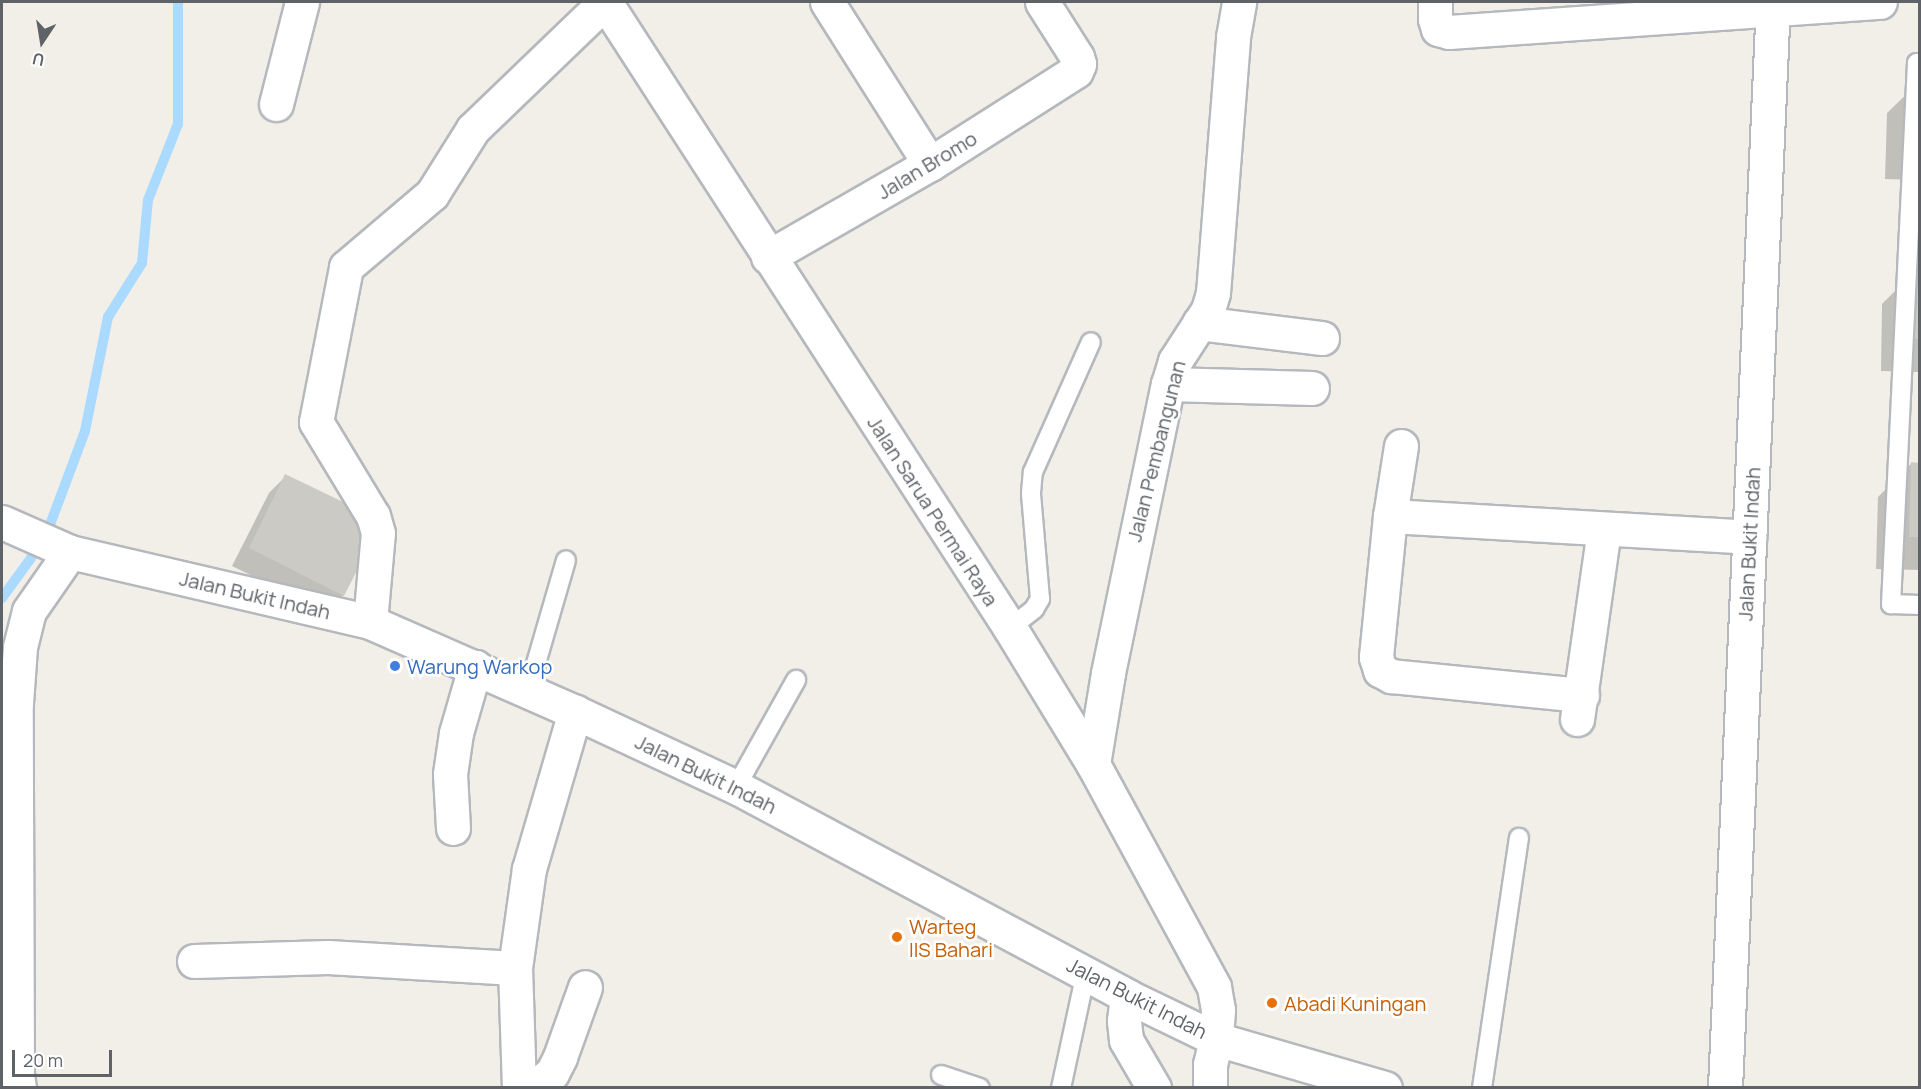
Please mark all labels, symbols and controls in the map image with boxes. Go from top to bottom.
north arrow [12,12,72,72]
text: U [30,48,46,72]
street label: Jalan Bromo [873,126,981,204]
street label: Jalan Pembangunan [1122,358,1190,544]
street label: Jalan Sarua Permai Raya [863,411,1003,611]
street label: Jalan Bukit Indah [1733,466,1765,622]
street label: Jalan Bukit Indah [177,566,333,624]
place label: Warung Warkop [407,654,552,678]
marker: Warung Warkop [388,659,402,673]
street label: Jalan Bukit Indah [631,729,781,819]
place label: Warteg IIS Bahari [909,914,993,961]
marker: Warteg IIS Bahari [890,930,904,944]
street label: Jalan Bukit Indah [1063,952,1211,1044]
place label: Abadi Kuningan [1284,991,1426,1015]
marker: Abadi Kuningan [1265,996,1279,1010]
scale bar [15,1038,116,1076]
text: 20 m [23,1048,63,1072]

